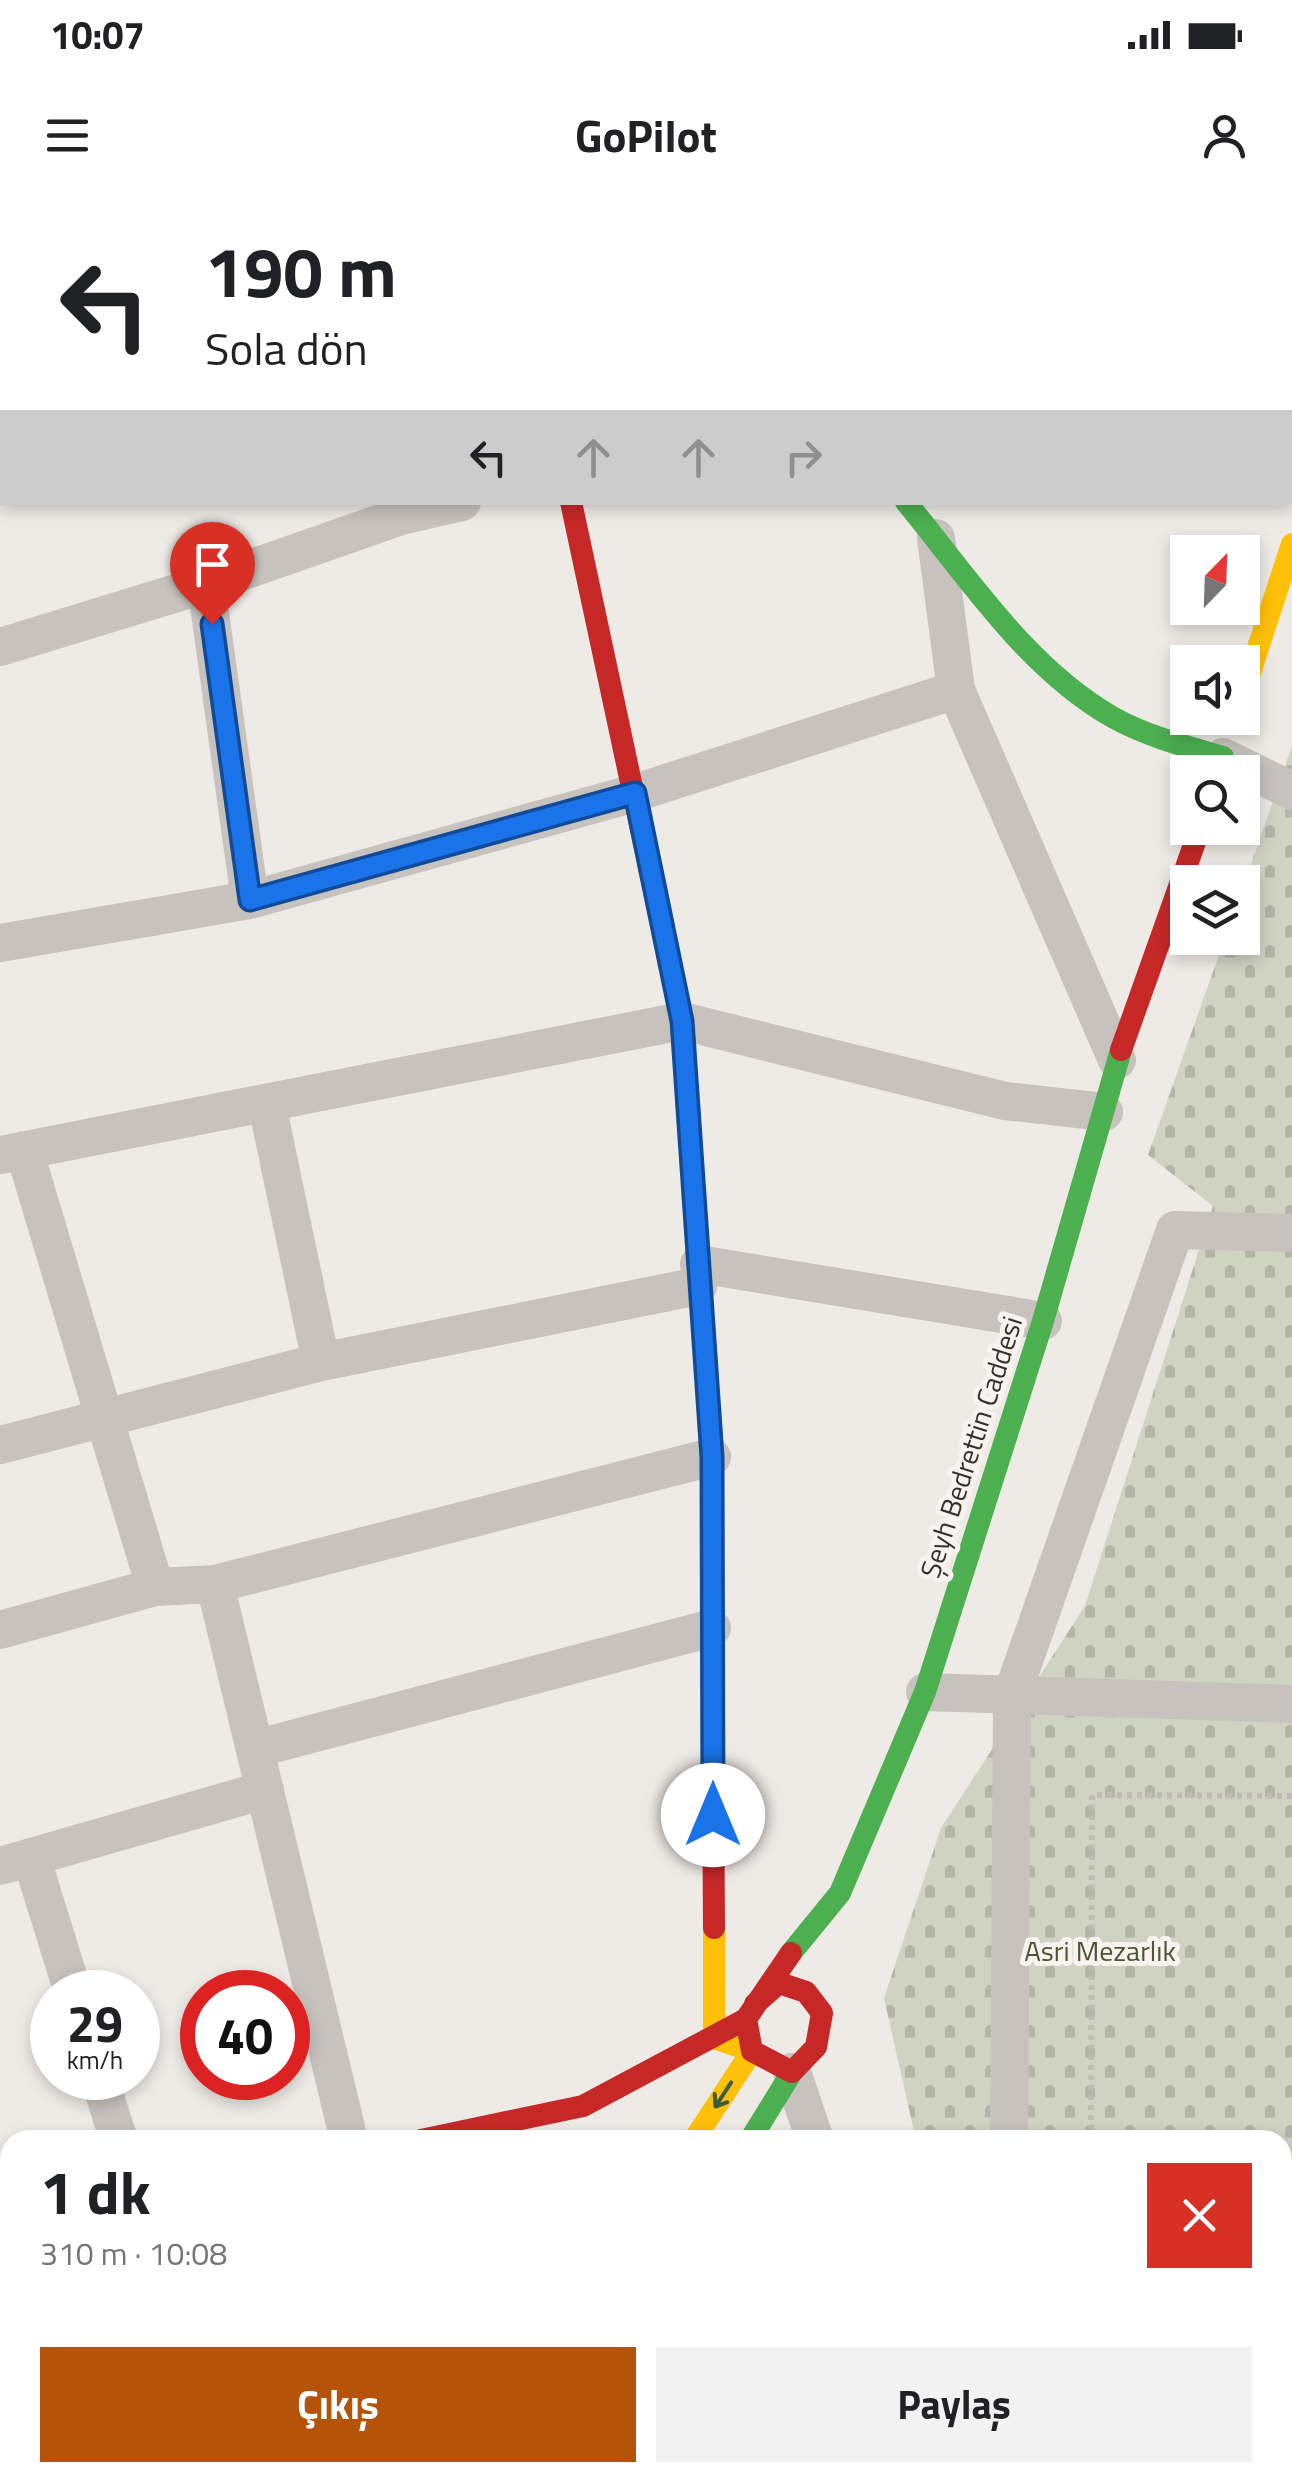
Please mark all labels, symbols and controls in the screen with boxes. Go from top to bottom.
text: 10:07 [50,6,145,64]
text: GoPilot [575,101,717,169]
icon: menu [40,108,95,163]
icon: person [1197,108,1252,163]
text: 190 m [205,218,397,324]
icon: left [40,240,170,370]
text: Sola dön [205,314,368,382]
icon: left [461,430,516,485]
icon: ahead [566,430,621,485]
icon: ahead [671,430,726,485]
icon: right [776,430,831,485]
pin [170,522,255,625]
north arrow [1170,535,1260,625]
map controls [1170,535,1260,955]
icon: arrive [185,537,240,592]
button: sound [1170,645,1260,735]
button: search [1170,755,1260,845]
button: layers [1170,865,1260,955]
street label: Şeyh Bedrettin Caddesi [908,1311,1033,1583]
position arrow [661,1763,765,1867]
park label: Asri Mezarlık [1024,1929,1176,1972]
speed limit sign: 40 [180,1970,310,2100]
text: 29 [67,1985,123,2061]
text: km/h [67,2041,123,2079]
one-way arrow [713,2081,734,2109]
text: 1 dk [40,2146,151,2237]
button: close [1147,2163,1252,2268]
text: 310 m · 10:08 [40,2229,227,2277]
button: Çıkış [40,2347,636,2462]
button: Paylaş [656,2347,1252,2462]

